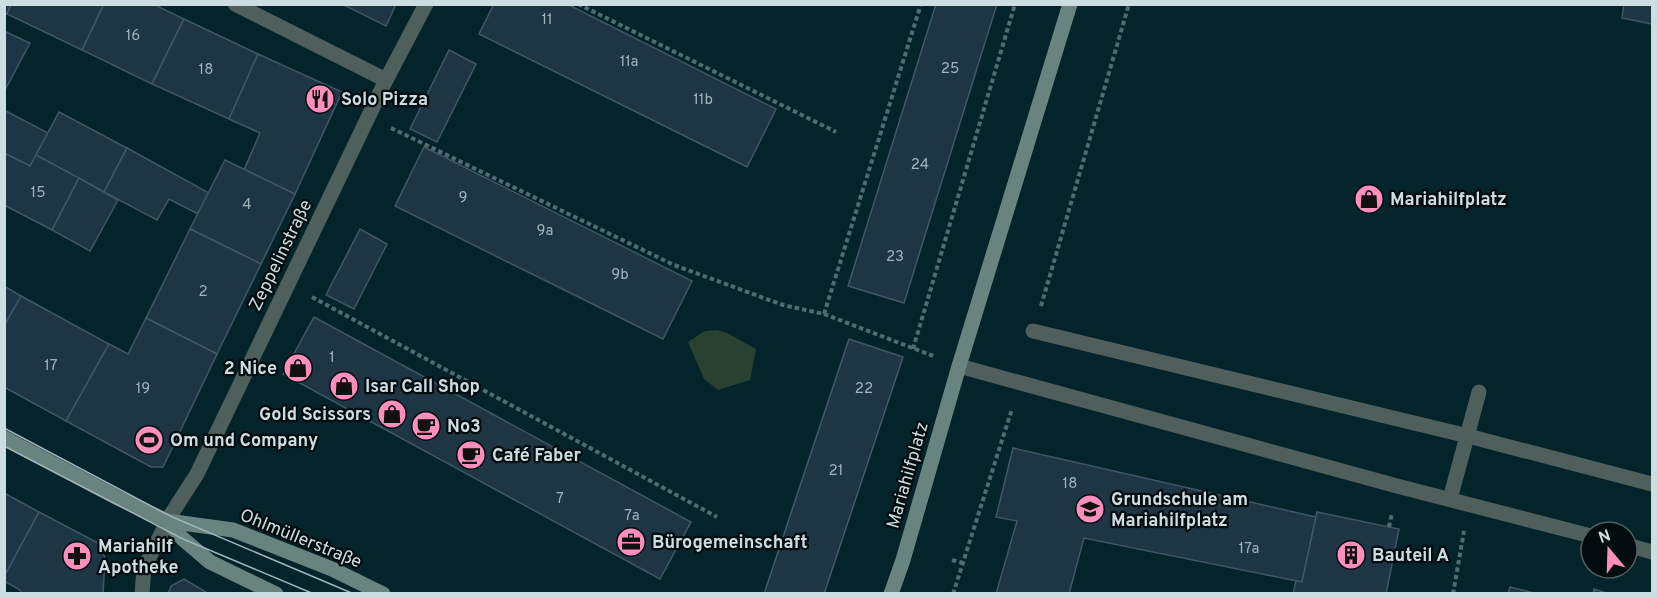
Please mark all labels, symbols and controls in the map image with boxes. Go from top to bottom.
house number: 11 [541,11,553,30]
house number: 16 [126,27,140,46]
house number: 11a [620,53,638,72]
house number: 25 [941,60,959,79]
house number: 18 [199,61,213,80]
restaurant icon: Solo Pizza [304,83,336,115]
place label: Solo Pizza [341,89,428,112]
house number: 11b [693,91,713,110]
house number: 24 [911,156,929,175]
shop icon: Mariahilfplatz [1353,183,1385,215]
house number: 15 [31,184,45,203]
house number: 9 [459,189,467,208]
place label: Mariahilfplatz [1390,189,1507,212]
house number: 4 [242,196,252,215]
street label: Zeppelinstraße [245,196,318,315]
house number: 9a [537,222,553,241]
house number: 23 [886,248,904,267]
house number: 9b [611,266,629,285]
house number: 2 [198,283,208,302]
house number: 1 [329,349,335,368]
shop icon: 2 Nice [282,352,314,384]
house number: 17 [44,357,58,376]
place label: 2 Nice [224,358,277,381]
shop icon: Isar Call Shop [328,370,360,402]
place label: Isar Call Shop [365,376,480,399]
house number: 19 [136,380,150,399]
house number: 22 [855,380,873,399]
shop icon: Gold Scissors [376,398,408,430]
place label: Gold Scissors [259,404,371,427]
cafe icon: No3 [410,410,442,442]
place label: No3 [447,416,481,439]
street label: Mariahilfplatz [882,419,935,531]
sports icon: Om und Company [133,424,165,456]
place label: Om und Company [170,430,318,453]
cafe icon: Café Faber [455,439,487,471]
place label: Café Faber [492,445,582,468]
house number: 21 [829,462,843,481]
house number: 18 [1063,475,1077,494]
place label: Grundschule am Mariahilfplatz [1111,489,1248,533]
house number: 7 [556,490,564,509]
school or university icon: Grundschule am Mariahilfplatz [1074,493,1106,525]
street label: Ohlmüllerstraße [236,504,365,574]
house number: 7a [624,507,640,526]
north arrow [1579,520,1639,580]
office icon: Bürogemeinschaft [615,526,647,558]
text: N [1596,526,1613,549]
place label: Bürogemeinschaft [652,532,808,555]
place label: Mariahilf Apotheke [98,536,179,580]
building icon: Bauteil A [1335,539,1367,571]
pharmacy icon: Mariahilf Apotheke [61,540,93,572]
house number: 17a [1239,540,1259,559]
place label: Bauteil A [1372,545,1449,568]

